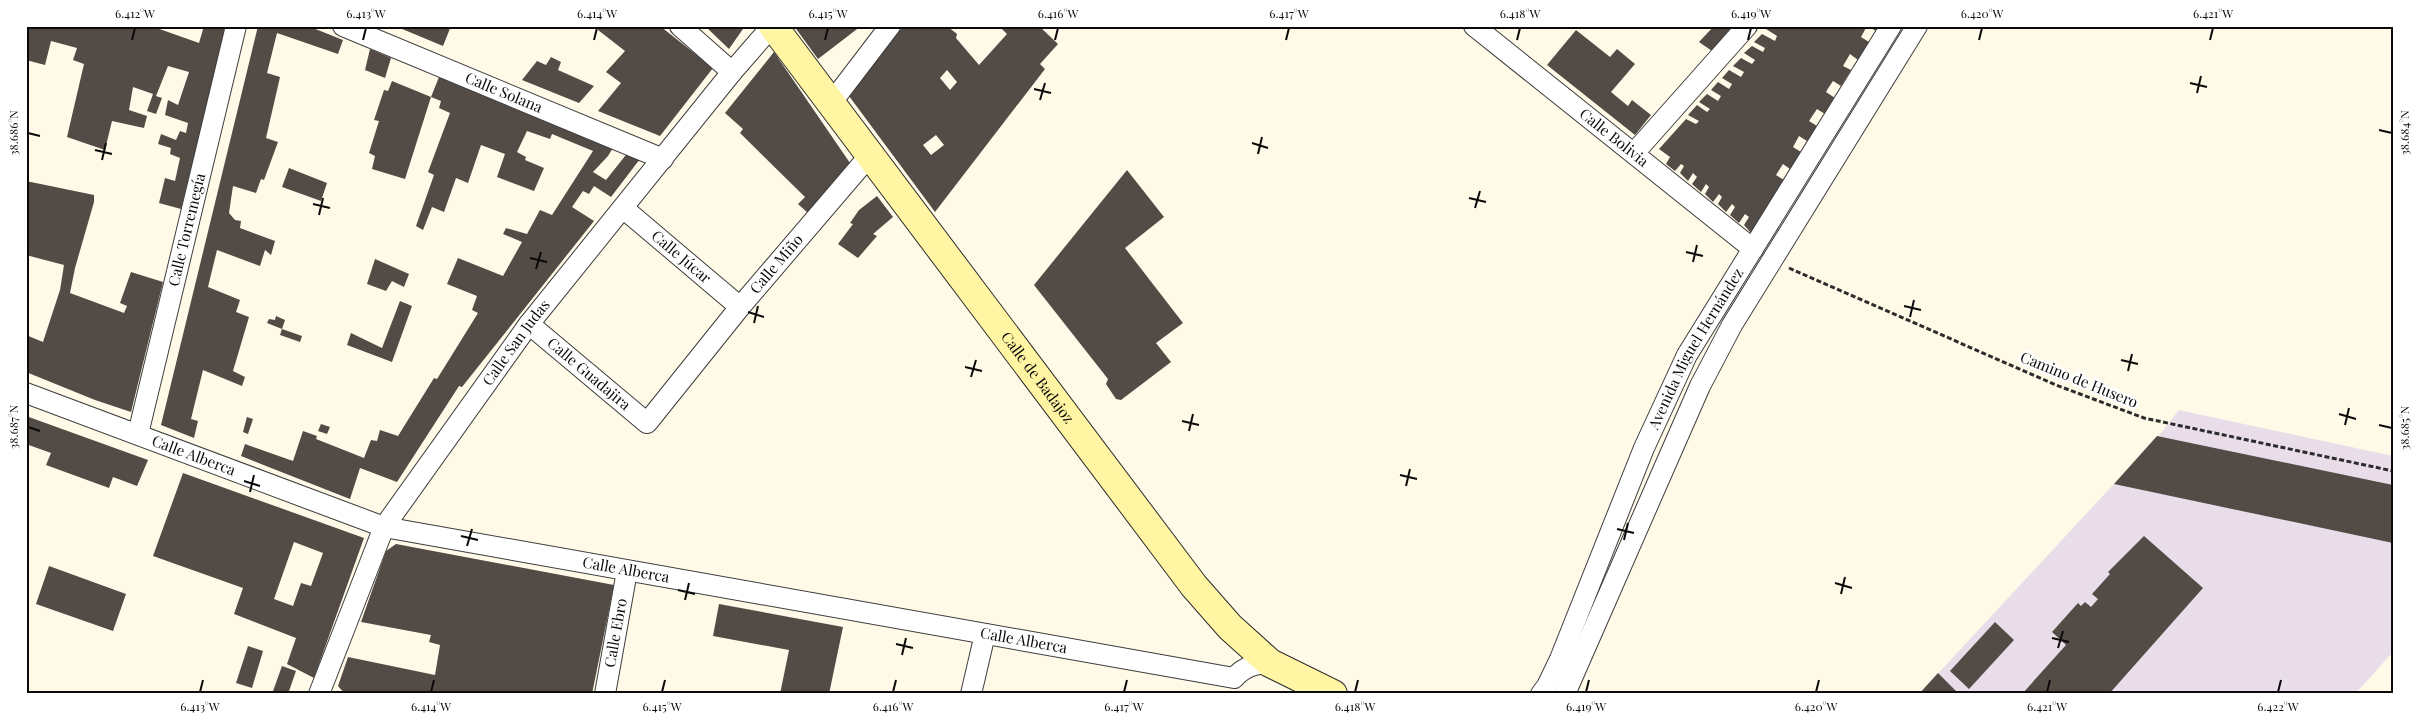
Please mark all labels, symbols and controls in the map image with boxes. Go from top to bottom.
text: 6.412°W [115,5,155,21]
text: 6.413°W [346,5,386,21]
text: 6.414°W [577,5,617,21]
text: 6.415°W [808,5,848,21]
text: 6.416°W [1038,5,1078,21]
text: 6.417°W [1269,5,1309,21]
text: 6.418°W [1500,5,1540,21]
text: 6.419°W [1731,5,1771,21]
text: 6.420°W [1961,5,2003,21]
text: 6.421°W [2193,5,2233,21]
street label: Calle Solana [462,67,546,117]
street label: Calle Bolivia [1576,103,1654,171]
text: 38.686°N [5,110,21,156]
text: 38.684°N [2396,110,2412,156]
street label: Calle Torremegía [163,171,209,288]
street label: Calle Júcar [648,225,716,288]
street label: Calle Miño [745,230,807,298]
street label: Avenida Miguel Hernández [1643,264,1747,433]
street label: Calle San Judas [477,295,554,389]
street label: Calle de Badajoz [997,327,1079,427]
street label: Calle Guadajira [543,333,636,415]
street label: Camino de Husero [2018,346,2141,412]
text: 38.687°N [5,404,21,449]
text: 38.685°N [2396,405,2412,450]
street label: Calle Alberca [149,430,239,480]
street label: Calle Alberca [581,551,672,587]
street label: Calle Ebro [599,597,631,669]
street label: Calle Alberca [979,622,1070,657]
text: 6.413°W [180,698,220,714]
text: 6.414°W [411,698,451,714]
text: 6.415°W [642,698,682,714]
text: 6.416°W [873,698,913,714]
text: 6.417°W [1104,698,1144,714]
text: 6.418°W [1335,698,1375,714]
text: 6.419°W [1566,698,1606,714]
text: 6.420°W [1795,698,1837,714]
text: 6.421°W [2027,698,2067,714]
text: 6.422°W [2257,698,2299,714]

